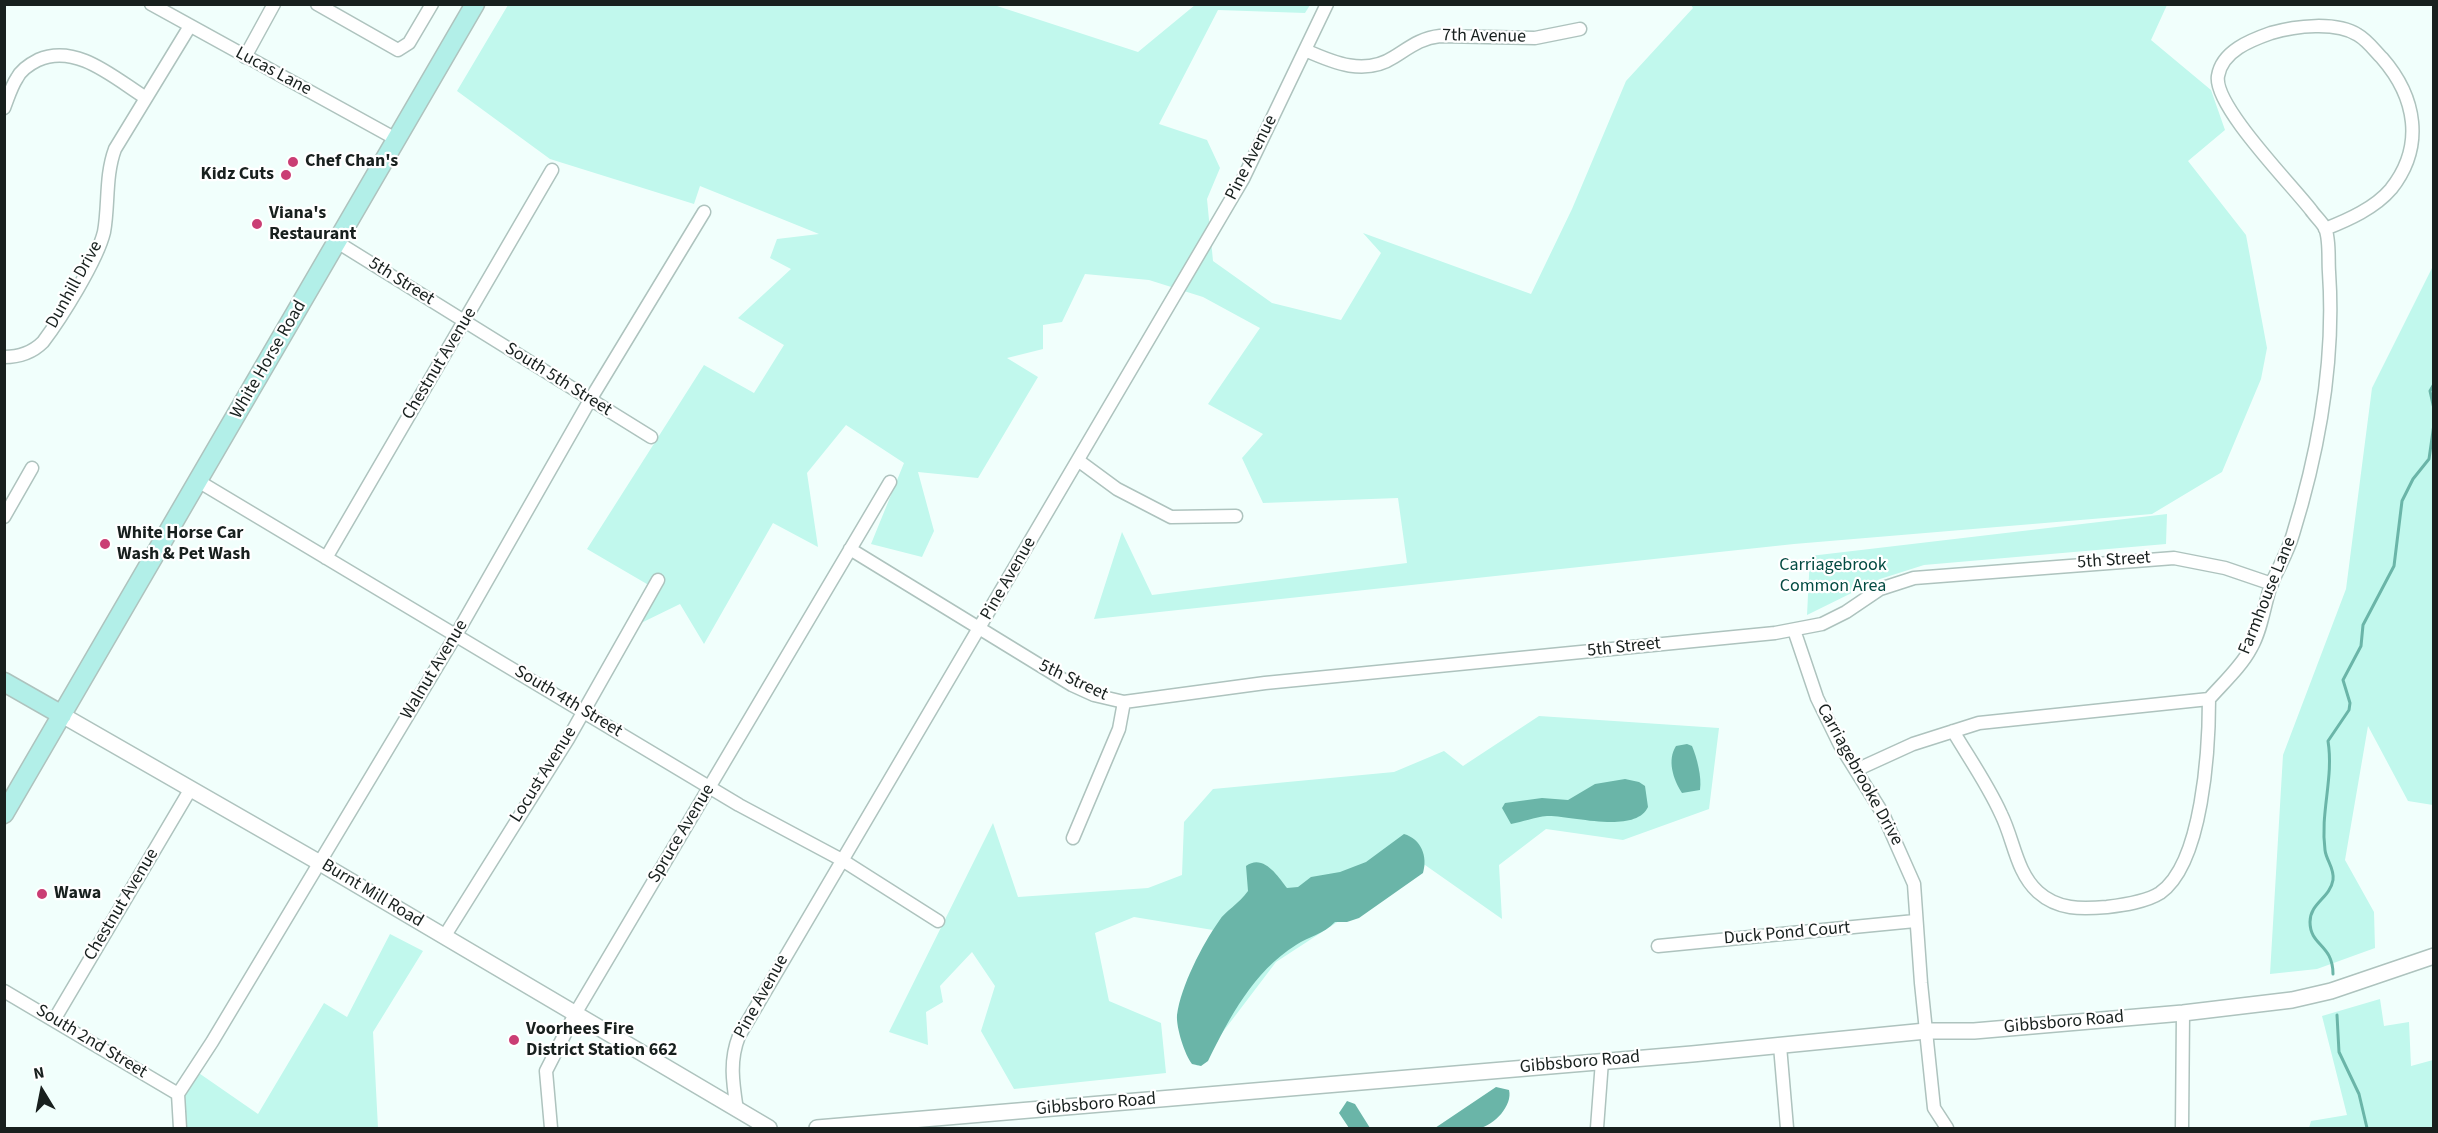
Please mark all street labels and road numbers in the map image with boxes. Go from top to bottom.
street label: 7th Avenue [1442,25,1526,49]
street label: Lucas Lane [231,43,315,101]
street label: Pine Avenue [1221,112,1283,204]
street label: Dunhill Drive [42,237,108,333]
street label: 5th Street [364,253,438,311]
street label: White Horse Road [226,297,312,423]
street label: Chestnut Avenue [398,304,482,424]
street label: South 5th Street [500,338,616,422]
street label: Pine Avenue [977,534,1041,624]
street label: Farmhouse Lane [2235,534,2301,658]
street label: 5th Street [2077,548,2151,574]
street label: Walnut Avenue [397,616,473,724]
street label: 5th Street [1586,633,1662,663]
street label: 5th Street [1035,656,1111,706]
street label: South 4th Street [510,661,626,743]
street label: Carriagebrooke Drive [1811,700,1907,850]
street label: Locust Avenue [506,723,582,827]
street label: Spruce Avenue [644,781,720,887]
street label: Chestnut Avenue [80,845,164,965]
street label: Burnt Mill Road [317,855,427,933]
street label: Duck Pond Court [1723,918,1851,950]
street label: Pine Avenue [730,951,794,1043]
street label: South 2nd Street [31,1000,151,1084]
street label: Gibbsboro Road [2003,1007,2125,1039]
street label: Gibbsboro Road [1519,1047,1641,1079]
street label: Gibbsboro Road [1035,1089,1157,1121]

